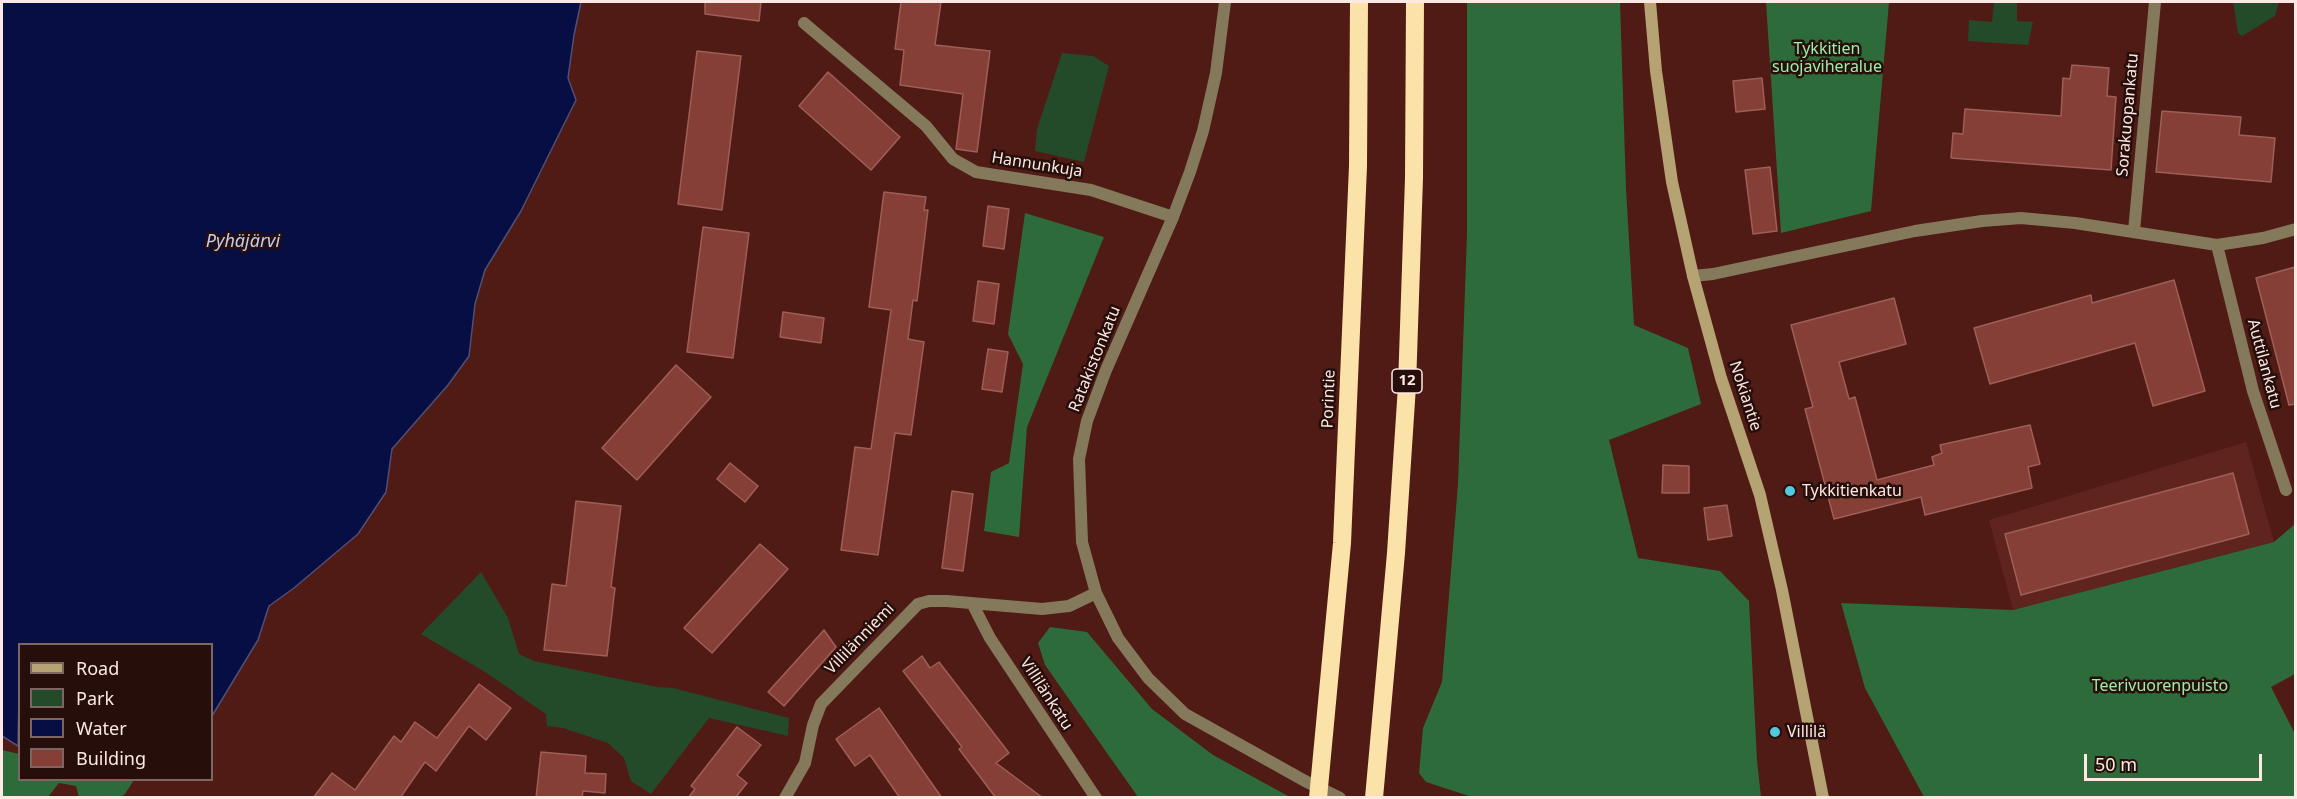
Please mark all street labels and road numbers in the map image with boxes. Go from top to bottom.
street label: Sorakuopankatu [2113,53,2143,177]
street label: Hannunkuja [990,148,1084,182]
street label: Ratakistonkatu [1065,303,1125,415]
street label: Auttilankatu [2243,317,2285,411]
street label: Nokiantie [1725,359,1765,433]
street label: Porintie [1318,369,1340,429]
road number: 12 [1392,369,1422,393]
street label: Villilänniemi [821,600,899,678]
street label: Villilänkatu [1016,654,1076,734]

